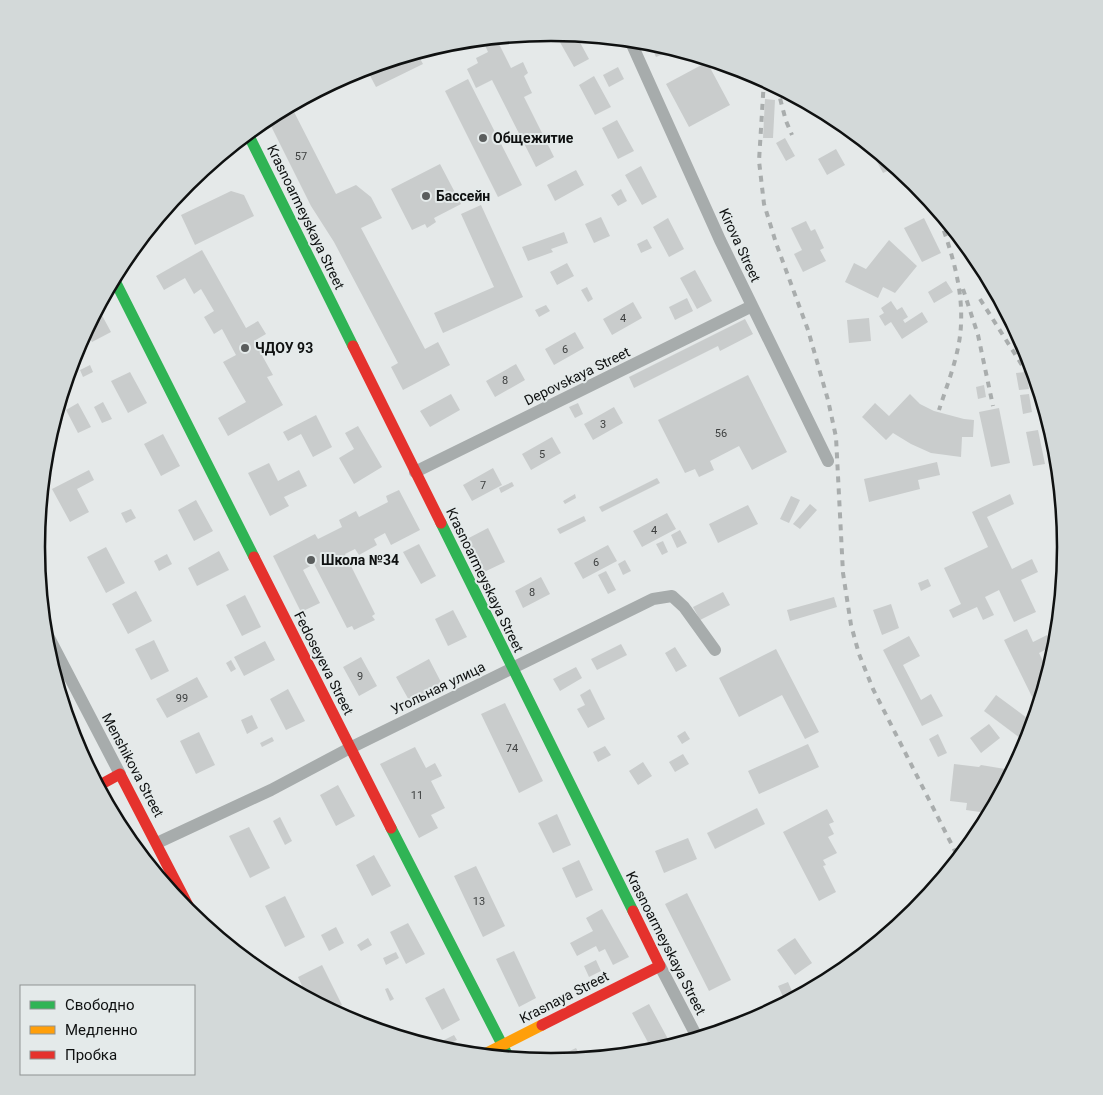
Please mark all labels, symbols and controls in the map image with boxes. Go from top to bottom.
place label: Общежитие [493,130,574,146]
marker: Общежитие [477,132,489,144]
street label: Krasnoarmeyskaya Street [264,142,348,292]
house number: 57 [295,150,307,163]
place label: Бассейн [436,188,490,204]
marker: Бассейн [420,190,432,202]
street label: Kirova Street [716,206,764,285]
house number: 4 [620,312,626,325]
place label: ЧДОУ 93 [255,340,313,356]
marker: ЧДОУ 93 [239,342,251,354]
street label: Depovskaya Street [522,343,633,409]
house number: 6 [562,343,568,356]
house number: 8 [502,374,508,387]
house number: 3 [600,418,606,431]
house number: 56 [715,427,727,440]
house number: 5 [539,448,545,461]
house number: 7 [480,479,486,492]
street label: Krasnoarmeyskaya Street [443,505,527,655]
house number: 4 [651,524,657,537]
place label: Школа №34 [321,552,399,568]
marker: Школа №34 [305,554,317,566]
house number: 6 [593,556,599,569]
house number: 8 [529,586,535,599]
street label: Fedoseyeva Street [291,609,357,718]
street label: Угольная улица [388,658,488,718]
house number: 9 [357,670,363,683]
house number: 99 [176,692,188,705]
street label: Menshikova Street [99,710,167,820]
house number: 74 [506,742,518,755]
house number: 11 [411,789,423,802]
street label: Krasnoarmeyskaya Street [623,869,709,1018]
house number: 13 [473,895,485,908]
street label: Krasnaya Street [517,967,612,1026]
legend [20,985,195,1075]
text: Свободно [65,996,134,1014]
text: Медленно [65,1021,138,1039]
text: Пробка [65,1046,117,1064]

